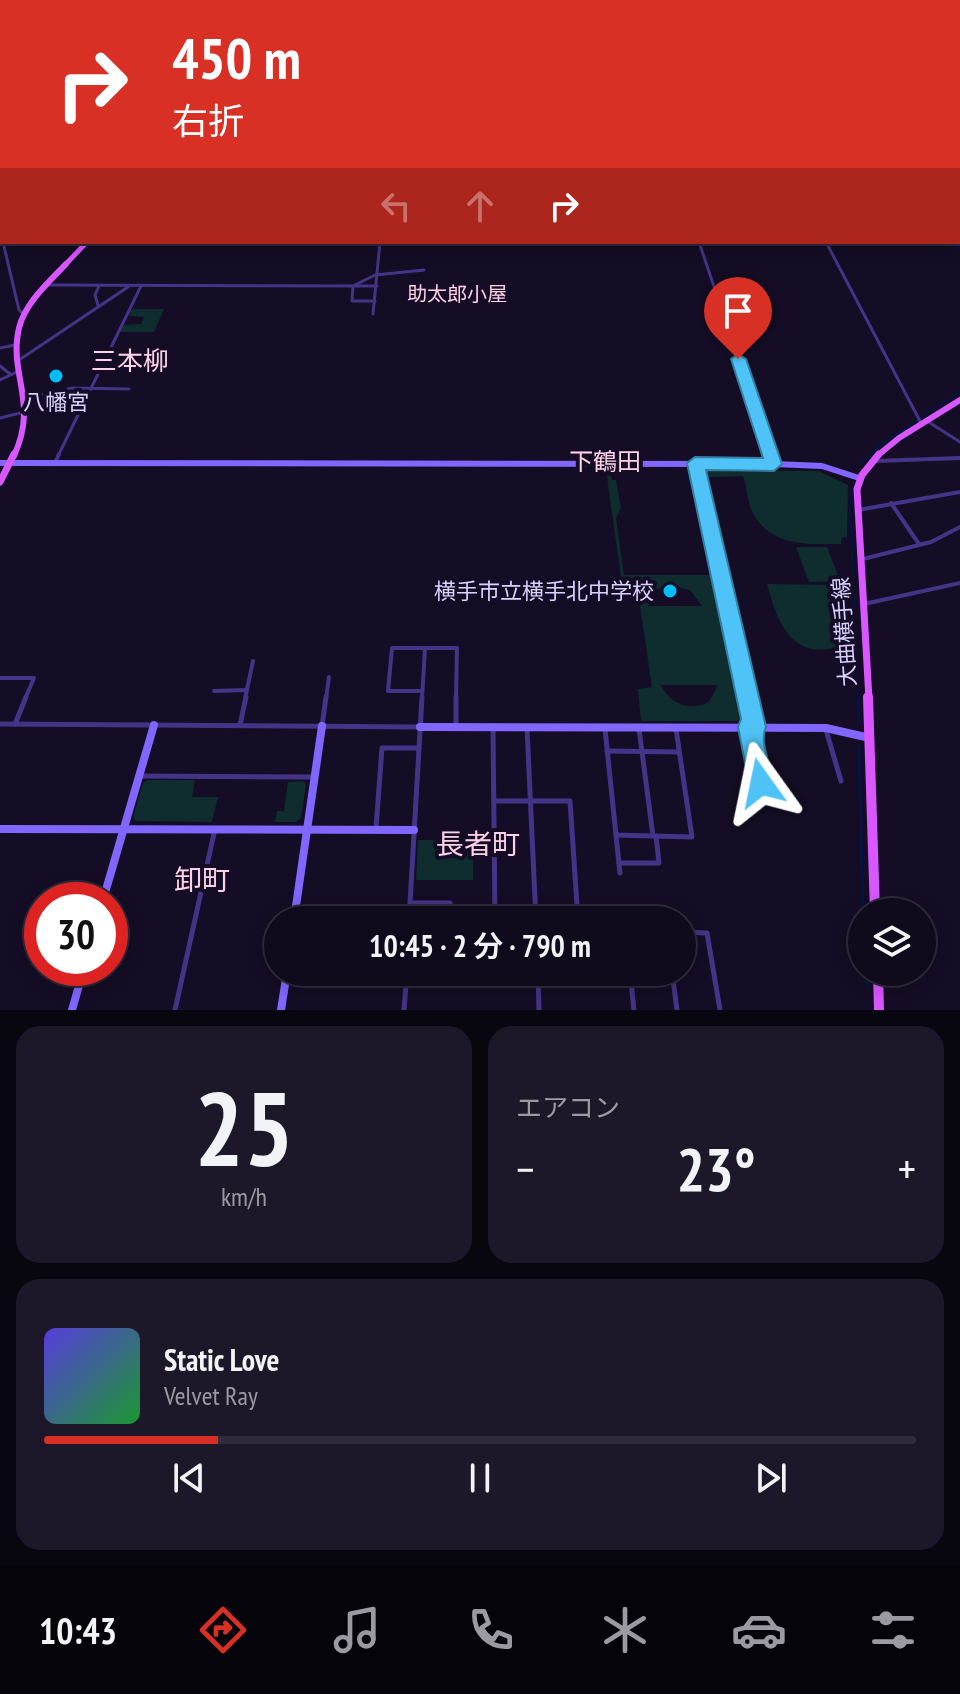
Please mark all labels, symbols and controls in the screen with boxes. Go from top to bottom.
text: 450 m [172,22,301,94]
icon: right [40,32,144,136]
text: 右折 [172,97,244,144]
icon: left [374,184,418,228]
icon: ahead [458,184,502,228]
icon: right [542,184,586,228]
pin [704,277,772,359]
district label: 助太郎小屋 [407,281,507,307]
icon: arrive [716,289,760,333]
district label: 三本柳 [91,344,169,377]
marker: 八幡宮 [47,367,65,385]
place label: 八幡宮 [23,388,89,416]
district label: 下鶴田 [569,446,641,477]
street label: 大曲横手線 [826,576,862,688]
place label: 横手市立横手北中学校 [434,577,654,605]
marker: 横手市立横手北中学校 [661,582,679,600]
position arrow [719,741,803,825]
district label: 長者町 [436,825,520,862]
district label: 卸町 [174,861,230,898]
speed limit sign: 30 [24,882,128,986]
map controls [848,898,936,986]
button: layers [848,898,936,986]
text: 10:45 · 2 分 · 790 m [369,926,591,965]
text: 25 [194,1060,294,1195]
text: エアコン [516,1091,620,1124]
text: 23° [676,1130,756,1208]
text: − [516,1140,534,1197]
text: + [898,1140,916,1197]
text: km/h [221,1180,267,1213]
text: Static Love [164,1340,279,1379]
text: Velvet Ray [164,1379,258,1412]
icon: previous [167,1456,211,1500]
icon: pause [458,1456,502,1500]
icon: next [749,1456,793,1500]
icon: directions [195,1602,251,1658]
icon: music [329,1602,385,1658]
icon: phone [463,1602,519,1658]
icon: climate [597,1602,653,1658]
icon: car [731,1602,787,1658]
icon: filters [865,1602,921,1658]
text: 10:43 [39,1607,117,1654]

